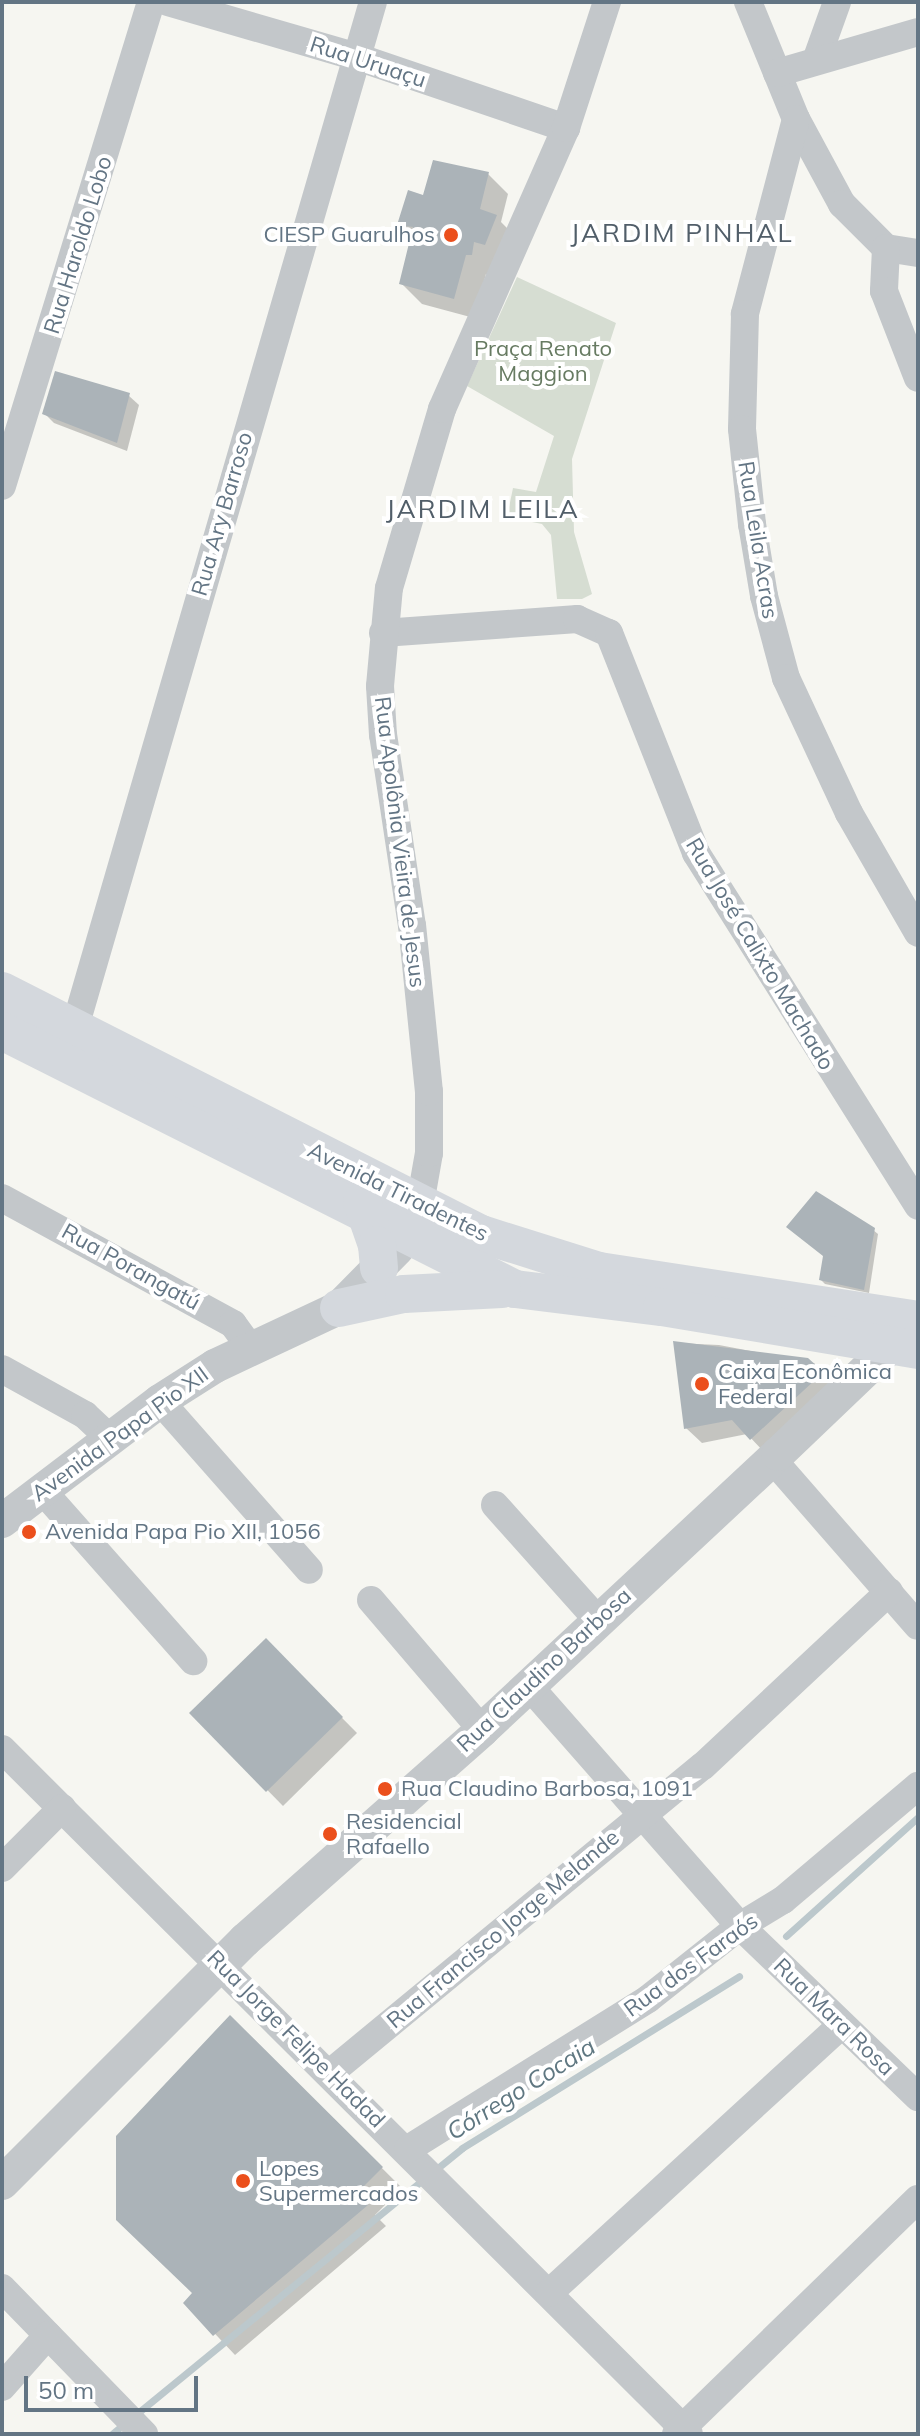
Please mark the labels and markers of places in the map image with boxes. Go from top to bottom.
place label: CIESP Guarulhos [264,222,435,248]
marker: CIESP Guarulhos [442,226,460,244]
place label: Caixa Econômica Federal [718,1358,892,1410]
marker: Caixa Econômica Federal [693,1375,711,1393]
place label: Avenida Papa Pio XII, 1056 [45,1519,321,1545]
marker: Avenida Papa Pio XII, 1056 [20,1523,38,1541]
place label: Rua Claudino Barbosa, 1091 [401,1776,693,1802]
marker: Rua Claudino Barbosa, 1091 [376,1780,394,1798]
place label: Residencial Rafaello [346,1808,462,1860]
marker: Residencial Rafaello [321,1825,339,1843]
place label: Lopes Supermercados [259,2155,418,2206]
marker: Lopes Supermercados [234,2172,252,2190]

